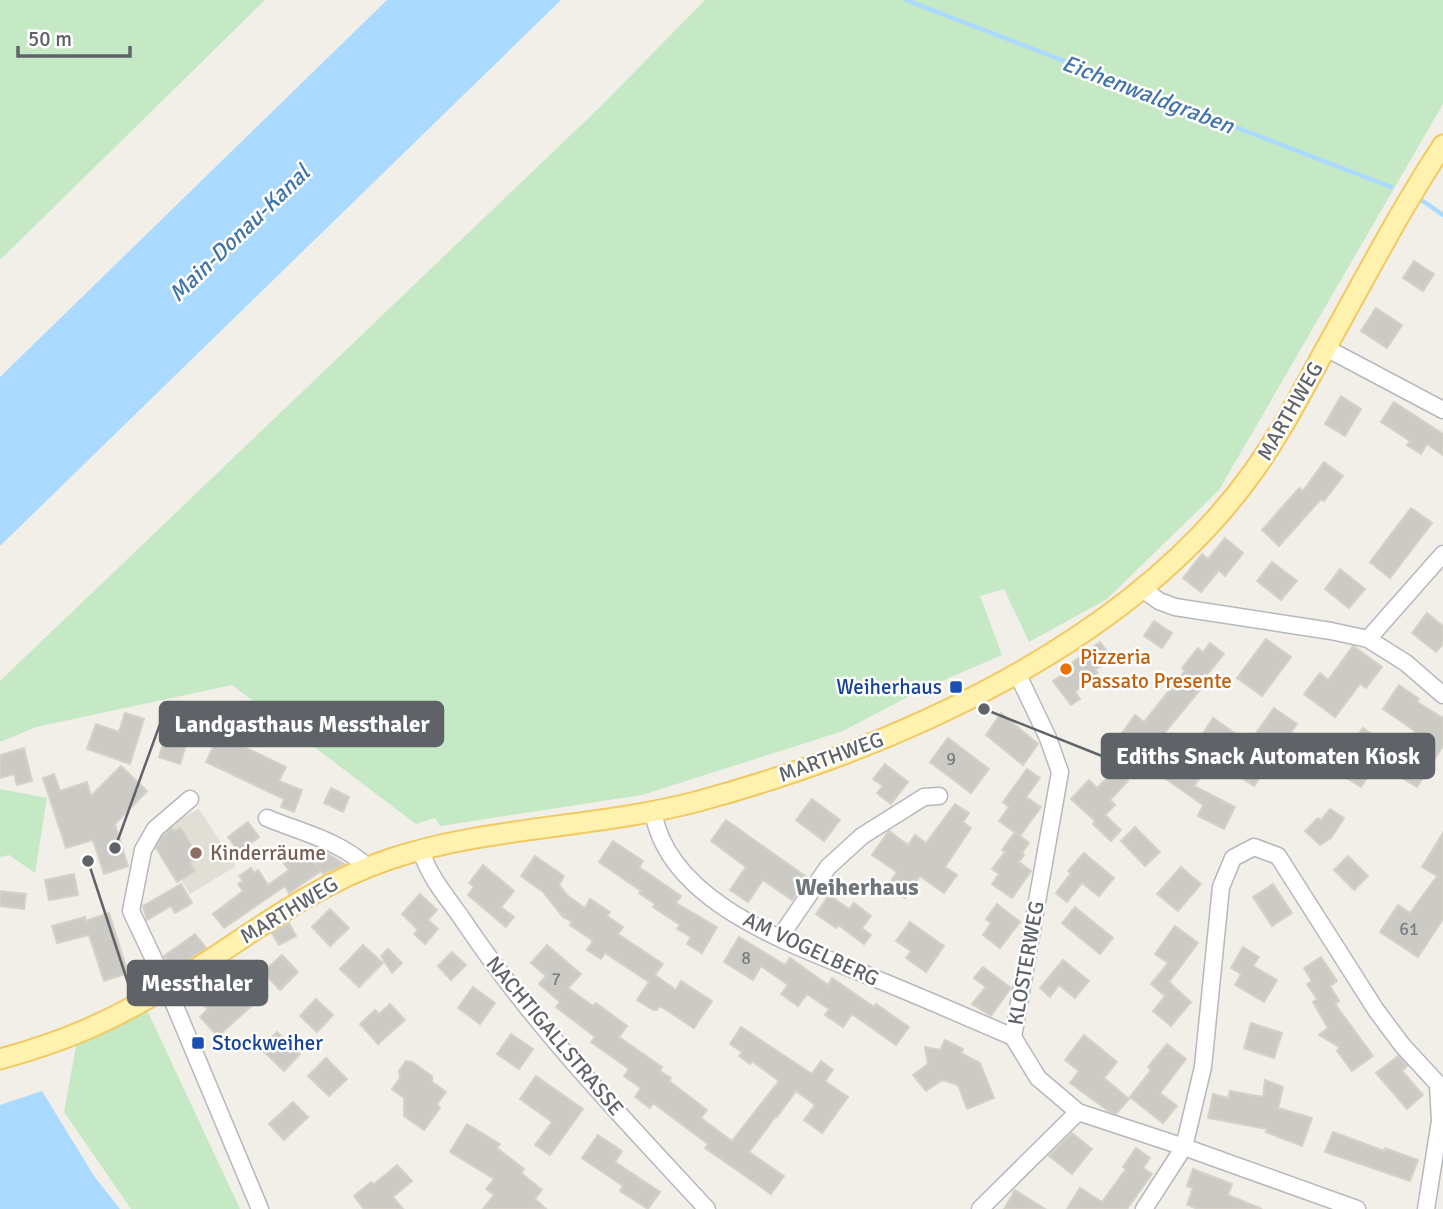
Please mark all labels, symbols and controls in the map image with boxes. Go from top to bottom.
scale bar [18,14,130,58]
text: 50 m [28,26,72,52]
water label: Eichenwaldgraben [1058,48,1239,141]
water label: Main-Donau-Kanal [163,157,318,308]
street label: MARTHWEG [1251,357,1329,465]
place label: Pizzeria Passato Presente [1080,644,1232,694]
marker: Pizzeria Passato Presente [1058,661,1074,677]
place label: Weiherhaus [836,674,942,700]
marker: Weiherhaus [948,679,964,695]
callout: Landgasthaus Messthaler [160,702,443,746]
text: Landgasthaus Messthaler [174,710,430,739]
street label: MARTHWEG [775,726,887,788]
callout: Ediths Snack Automaten Kiosk [1102,734,1434,778]
text: Ediths Snack Automaten Kiosk [1116,742,1420,771]
house number: 9 [946,748,956,770]
place label: Kinderräume [210,840,326,866]
marker: Kinderräume [188,845,204,861]
street label: MARTHWEG [235,871,343,949]
district label: Weiherhaus [795,872,919,902]
street label: KLOSTERWEG [1002,899,1050,1027]
street label: AM VOGELBERG [739,906,883,992]
house number: 61 [1399,918,1419,940]
house number: 8 [741,947,751,969]
street label: NACHTIGALLSTRASSE [481,951,629,1121]
callout: Messthaler [128,961,267,1005]
house number: 7 [551,968,561,990]
text: Messthaler [141,969,254,998]
place label: Stockweiher [212,1030,323,1056]
marker: Stockweiher [190,1035,206,1051]

